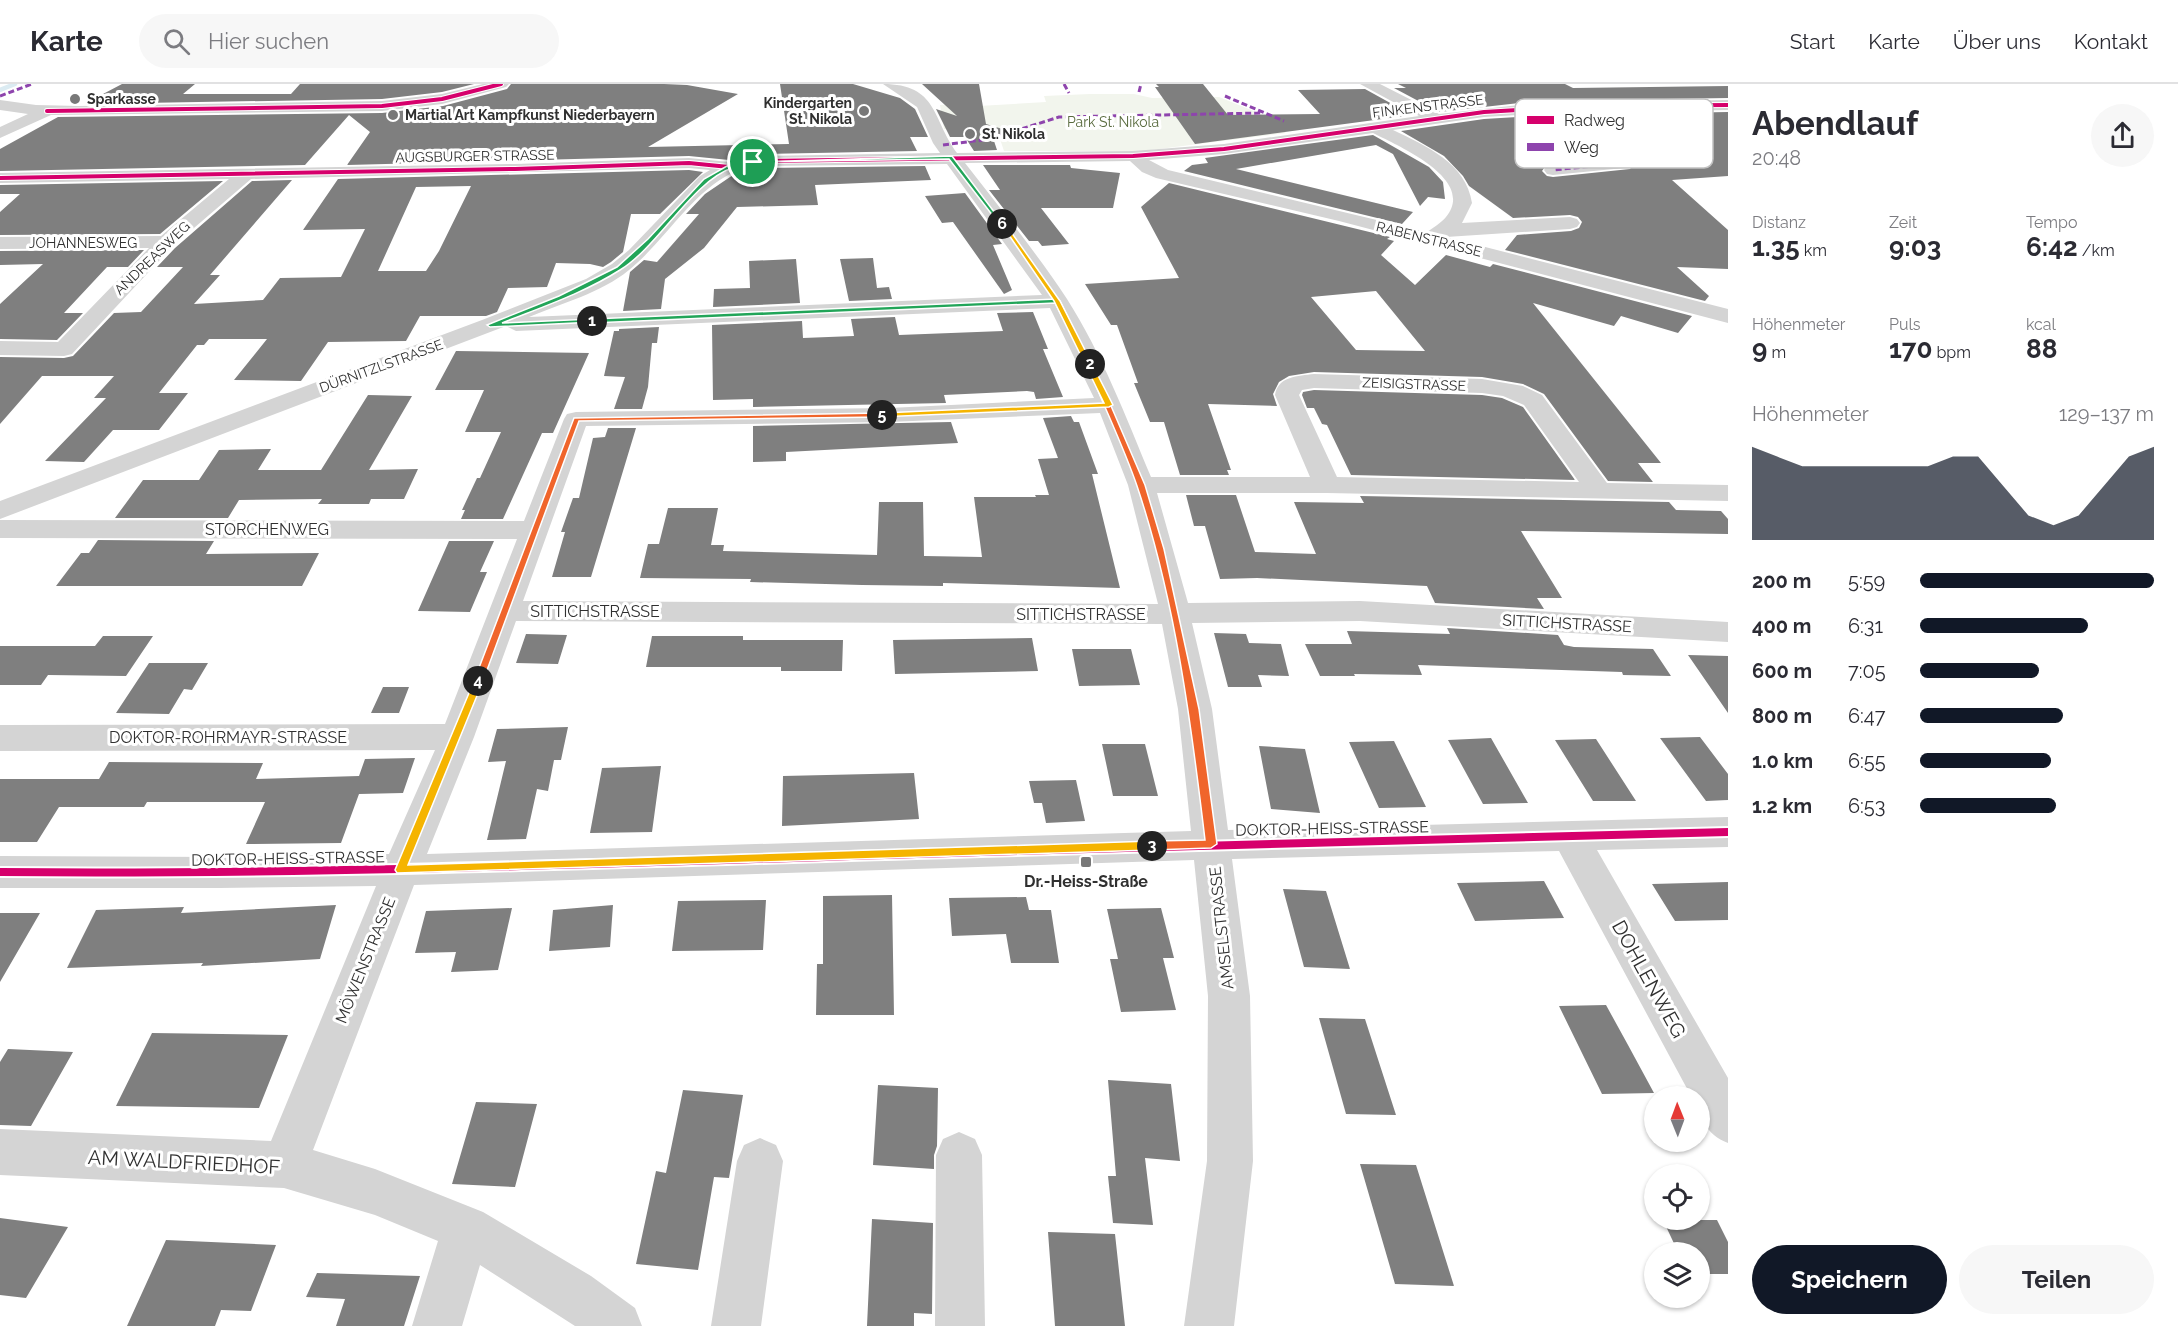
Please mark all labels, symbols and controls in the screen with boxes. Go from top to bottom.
search box [139,14,559,68]
text: Karte [30,25,103,58]
icon: search [160,25,193,58]
text: Hier suchen [208,28,329,54]
text: Start [1790,29,1835,54]
text: Karte [1868,29,1920,54]
text: Über uns [1953,29,2041,54]
text: Kontakt [2074,29,2148,54]
place label: Sparkasse [87,91,156,107]
street label: FINKENSTRASSE [1372,91,1484,121]
marker: Sparkasse [68,92,82,106]
place label: Kindergarten St. Nikola [763,95,852,127]
legend [1515,99,1713,168]
marker: Kindergarten St. Nikola [857,104,871,118]
text: Abendlauf [1752,104,1918,143]
button: share [2091,104,2154,167]
place label: Martial Art Kampfkunst Niederbayern [405,107,655,123]
marker: Martial Art Kampfkunst Niederbayern [386,108,400,122]
text: Radweg [1564,111,1625,130]
park label: Park St. Nikola [1067,114,1159,130]
place label: St. Nikola [982,126,1045,142]
marker: St. Nikola [963,127,977,141]
pin [727,136,778,187]
text: Weg [1564,138,1599,157]
icon: arrive [736,145,769,178]
text: 20:48 [1752,146,1801,170]
street label: AUGSBURGER STRASSE [395,147,555,165]
pin: 6 [987,209,1017,239]
text: Distanz [1752,213,1806,232]
text: Zeit [1889,213,1917,232]
text: Tempo [2026,213,2077,232]
text: 6 [997,214,1007,233]
street label: ANDREASWEG [111,218,193,298]
street label: RABENSTRASSE [1375,218,1483,260]
text: 1.35 [1752,232,1800,262]
text: 9:03 [1889,232,1941,262]
text: 6:42 [2026,232,2078,262]
street label: JOHANNESWEG [29,235,137,251]
text: km [1800,241,1827,260]
text: /km [2078,241,2115,260]
pin: 1 [577,306,607,336]
text: 1 [588,311,596,330]
text: Höhenmeter [1752,315,1846,334]
text: Puls [1889,315,1921,334]
text: kcal [2026,315,2056,334]
street label: DÜRNITZLSTRASSE [316,334,445,396]
text: 9 [1752,334,1767,364]
text: 170 [1889,334,1932,364]
text: 88 [2026,334,2057,364]
text: m [1767,343,1786,362]
text: bpm [1932,343,1971,362]
pin: 2 [1075,349,1105,379]
text: 2 [1085,354,1095,373]
street label: ZEISIGSTRASSE [1362,374,1466,394]
pin: 5 [867,400,897,430]
text: Höhenmeter [1752,402,1869,426]
text: 129–137 m [2059,402,2154,426]
text: 5 [878,405,886,424]
street label: STORCHENWEG [205,520,329,539]
text: 200 m [1752,569,1811,593]
text: 5:59 [1848,569,1885,593]
street label: SITTICHSTRASSE [530,602,660,621]
street label: SITTICHSTRASSE [1016,605,1146,624]
street label: SITTICHSTRASSE [1502,611,1632,636]
text: 400 m [1752,614,1811,638]
text: 6:31 [1848,614,1883,638]
text: 600 m [1752,659,1812,683]
text: 7:05 [1848,659,1886,683]
pin: 4 [463,666,493,696]
text: 4 [473,671,483,690]
text: 800 m [1752,704,1812,728]
text: 6:47 [1848,704,1885,728]
street label: DOKTOR-ROHRMAYR-STRASSE [109,728,347,747]
text: 1.0 km [1752,749,1813,773]
text: 6:55 [1848,749,1886,773]
text: 1.2 km [1752,794,1812,818]
text: 6:53 [1848,794,1885,818]
street label: DOKTOR-HEISS-STRASSE [1235,817,1429,840]
pin: 3 [1137,831,1167,861]
text: 3 [1148,836,1156,855]
street label: DOKTOR-HEISS-STRASSE [191,847,385,870]
marker: Dr.-Heiss-Straße [1079,855,1093,869]
street label: AMSELSTRASSE [1206,865,1237,990]
place label: Dr.-Heiss-Straße [1024,872,1148,891]
street label: MÖWENSTRASSE [331,894,399,1026]
street label: DOHLENWEG [1607,916,1691,1042]
north arrow [1644,1086,1710,1152]
map controls [1644,1086,1710,1308]
street label: AM WALDFRIEDHOF [87,1145,281,1179]
button: locate [1644,1164,1710,1230]
button: layers [1644,1242,1710,1308]
button: Speichern [1752,1245,1947,1314]
button: Teilen [1959,1245,2154,1314]

